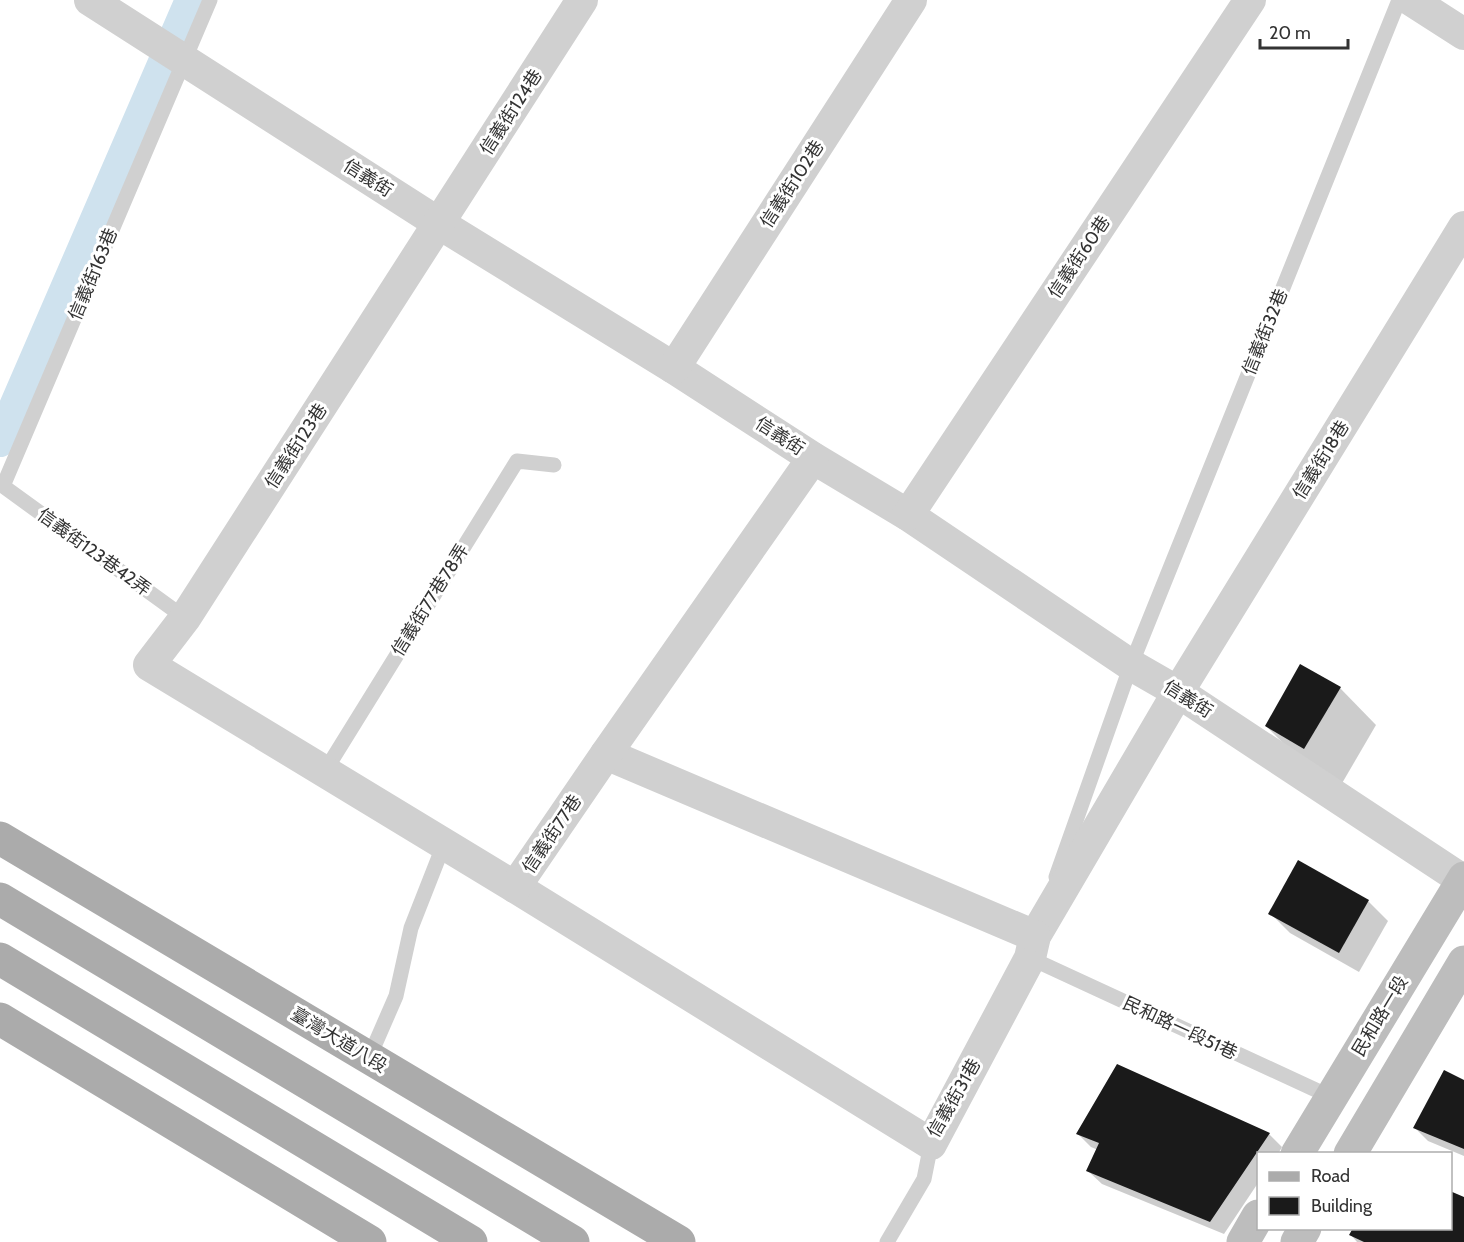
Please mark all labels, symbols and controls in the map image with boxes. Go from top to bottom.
scale bar [1260,12,1348,50]
text: 20 m [1269,22,1311,44]
street label: 信義街124巷 [475,65,547,159]
street label: 信義街102巷 [756,136,828,232]
street label: 信義街 [339,154,397,202]
street label: 信義街60巷 [1043,212,1115,302]
street label: 信義街163巷 [64,225,122,323]
street label: 信義街32巷 [1238,286,1292,378]
street label: 信義街123巷 [260,399,332,493]
street label: 信義街 [751,412,809,460]
street label: 信義街18巷 [1288,417,1354,503]
street label: 信義街123巷42弄 [33,503,155,601]
street label: 信義街77巷78弄 [387,540,473,660]
street label: 信義街 [1159,675,1217,723]
street label: 信義街77巷 [518,790,586,878]
street label: 民和路一段 [1347,972,1413,1060]
street label: 民和路一段51巷 [1119,992,1241,1064]
street label: 臺灣大道八段 [287,1003,391,1077]
street label: 信義街31巷 [923,1055,985,1141]
legend [1257,1152,1452,1230]
text: Road [1311,1165,1350,1187]
text: Building [1311,1195,1373,1217]

